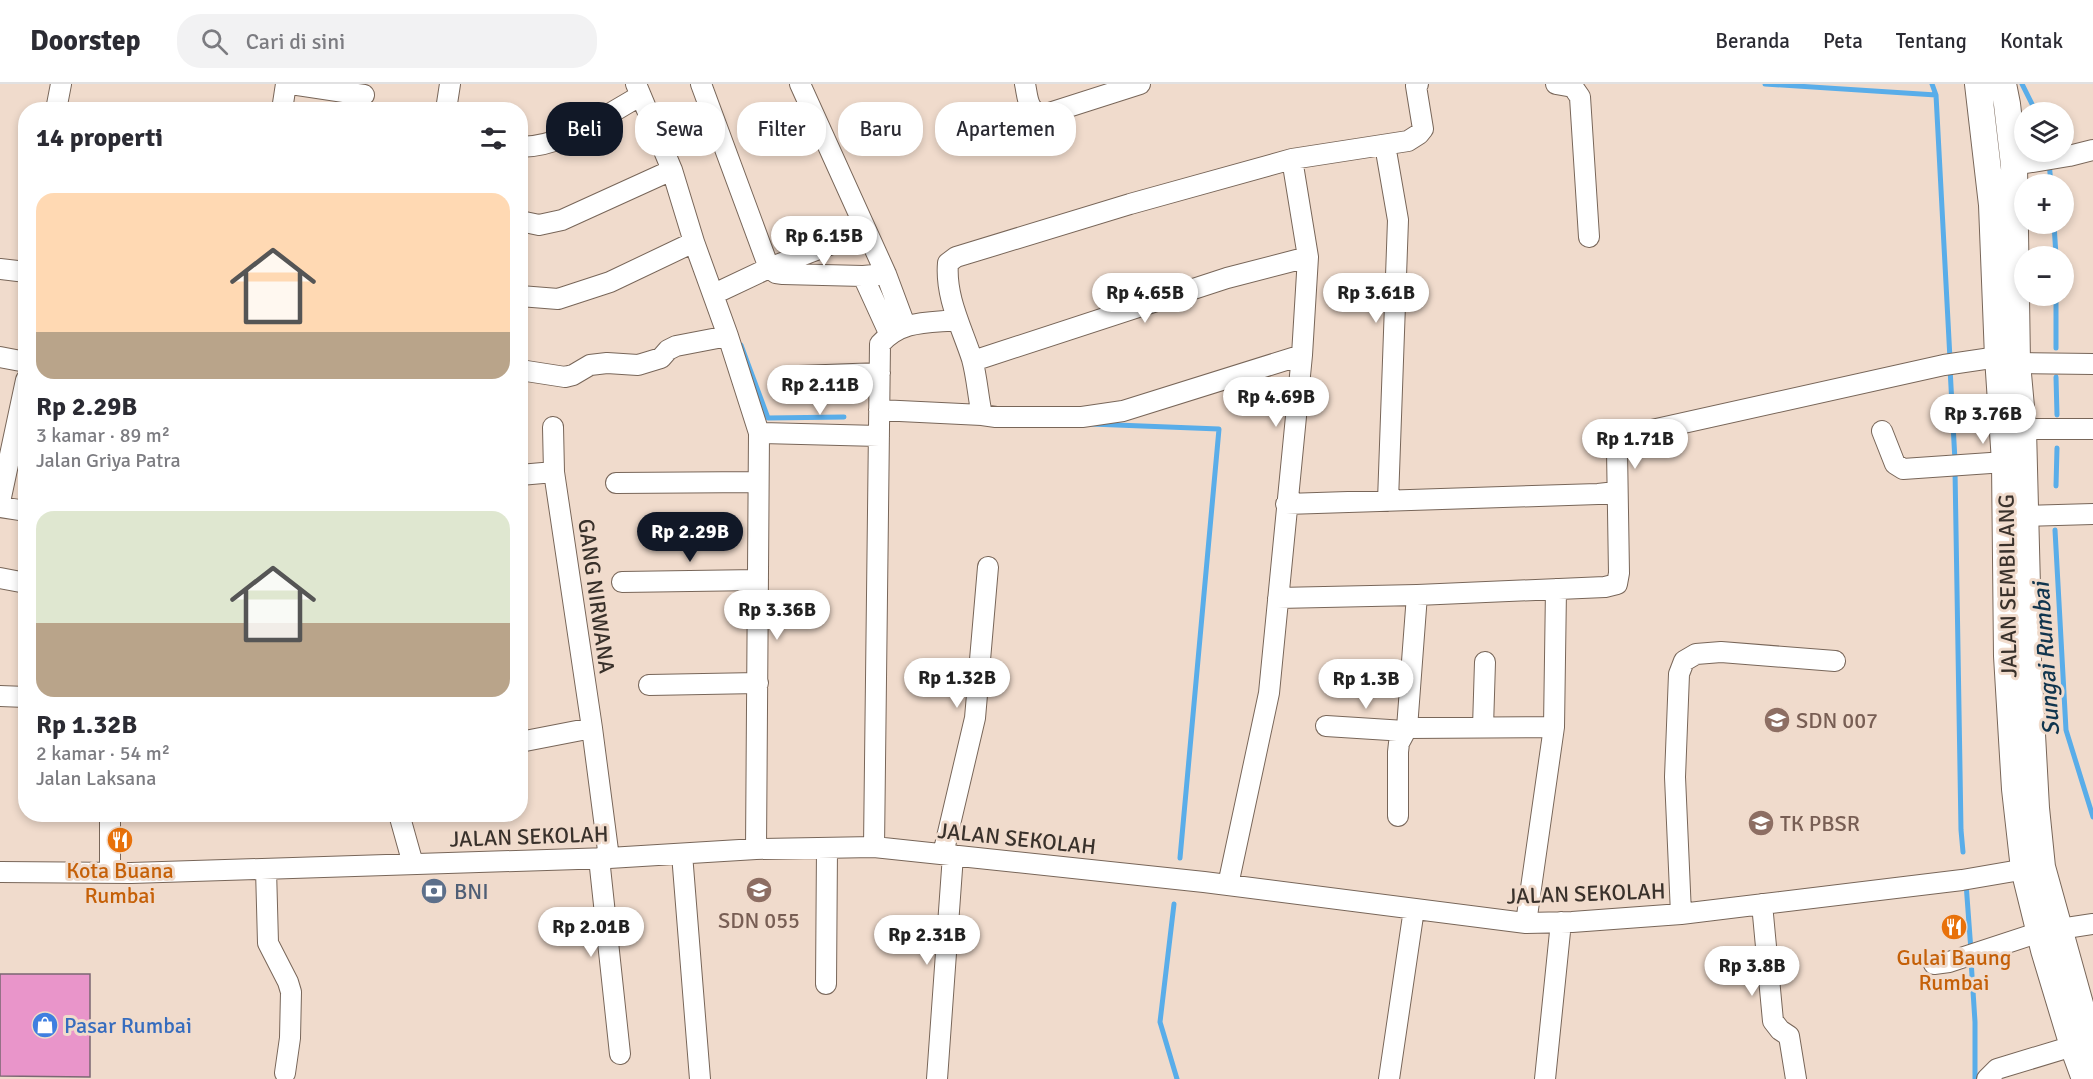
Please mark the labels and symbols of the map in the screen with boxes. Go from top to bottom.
pin: Rp 6.15B [762,216,886,267]
pin: Rp 4.65B [1083,273,1207,324]
pin: Rp 3.61B [1314,273,1438,324]
pin: Rp 2.11B [758,365,882,416]
pin: Rp 4.69B [1214,377,1338,428]
pin: Rp 3.76B [1921,394,2045,445]
pin: Rp 1.71B [1573,419,1697,470]
street label: JALAN SEMBILANG [1992,494,2023,678]
pin: Rp 2.29B [628,512,752,563]
street label: GANG NIRWANA [572,517,621,676]
water label: Sungai Rumbai [2026,579,2066,737]
pin: Rp 3.36B [715,590,839,641]
pin: Rp 1.32B [895,658,1019,709]
pin: Rp 1.3B [1311,659,1421,710]
school or university icon: SDN 007 [1762,705,1792,735]
place label: SDN 007 [1796,707,1878,734]
school or university icon: TK PBSR [1746,808,1776,838]
place label: TK PBSR [1780,810,1860,837]
street label: JALAN SEKOLAH [936,817,1097,860]
street label: JALAN SEKOLAH [449,820,609,853]
restaurant icon: Kota Buana Rumbai [105,825,135,855]
place label: Kota Buana Rumbai [66,857,174,909]
school or university icon: SDN 055 [744,875,774,905]
bank icon: BNI [419,876,449,906]
street label: JALAN SEKOLAH [1506,877,1666,910]
place label: BNI [454,878,489,905]
pin: Rp 2.01B [529,907,653,958]
place label: SDN 055 [718,907,800,934]
restaurant icon: Gulai Baung Rumbai [1939,912,1969,942]
pin: Rp 2.31B [865,915,989,966]
place label: Gulai Baung Rumbai [1897,944,2011,996]
pin: Rp 3.8B [1697,946,1807,997]
shop icon: Pasar Rumbai [30,1010,60,1040]
place label: Pasar Rumbai [64,1012,192,1039]

